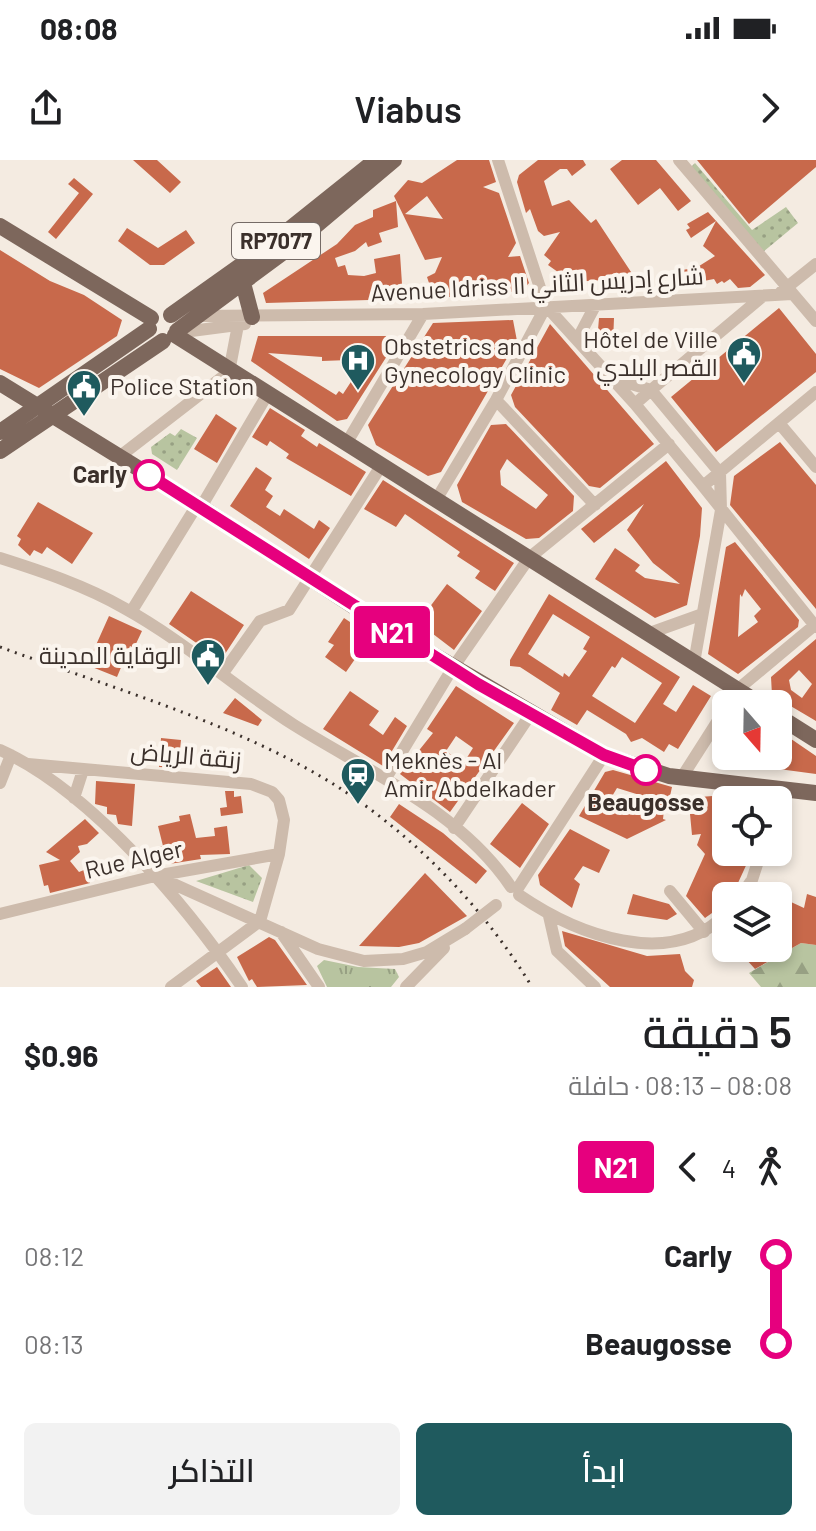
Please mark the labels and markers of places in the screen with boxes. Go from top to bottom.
place label: Hôtel de Ville القصر البلدي [583,324,718,386]
place label: Obstetrics and Gynecology Clinic [384,331,566,388]
public building icon: Hôtel de Ville القصر البلدي [725,335,763,385]
hospital icon: Obstetrics and Gynecology Clinic [339,342,377,392]
public building icon: Police Station [65,368,103,418]
place label: Police Station [110,371,254,400]
place label: Carly [73,459,127,488]
marker: Carly [134,460,164,490]
public building icon: الوقاية المدينة [189,637,227,687]
place label: الوقاية المدينة [39,640,182,669]
place label: Meknès - Al Amir Abdelkader [384,745,556,802]
marker: Beaugosse [631,755,661,785]
station icon: Meknès - Al Amir Abdelkader [339,756,377,806]
place label: Beaugosse [587,787,705,816]

